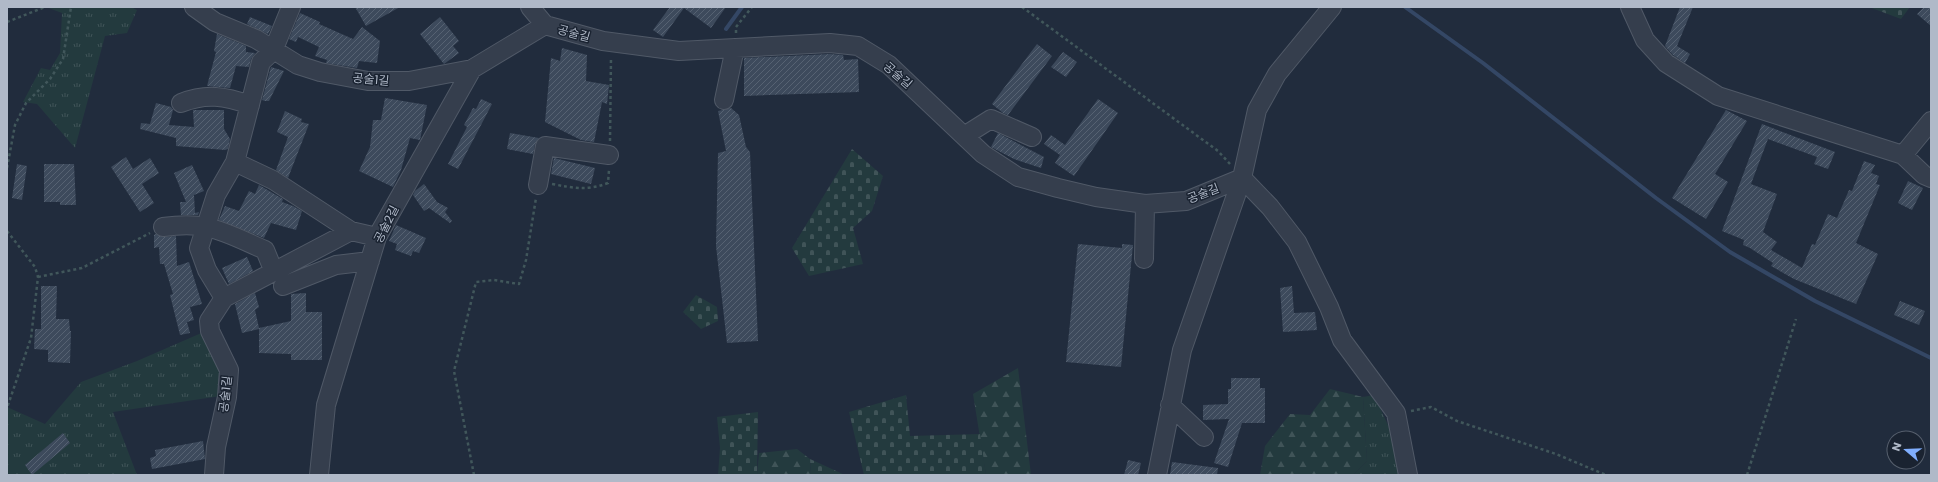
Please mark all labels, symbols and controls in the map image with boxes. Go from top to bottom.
street label: 공술길 [556,21,592,45]
street label: 공술길 [880,58,916,92]
street label: 공술1길 [352,69,390,89]
street label: 공술길 [1184,179,1222,207]
street label: 공술2길 [369,202,403,246]
street label: 공술1길 [214,375,236,413]
north arrow [1886,430,1926,470]
text: N [1888,440,1905,453]

